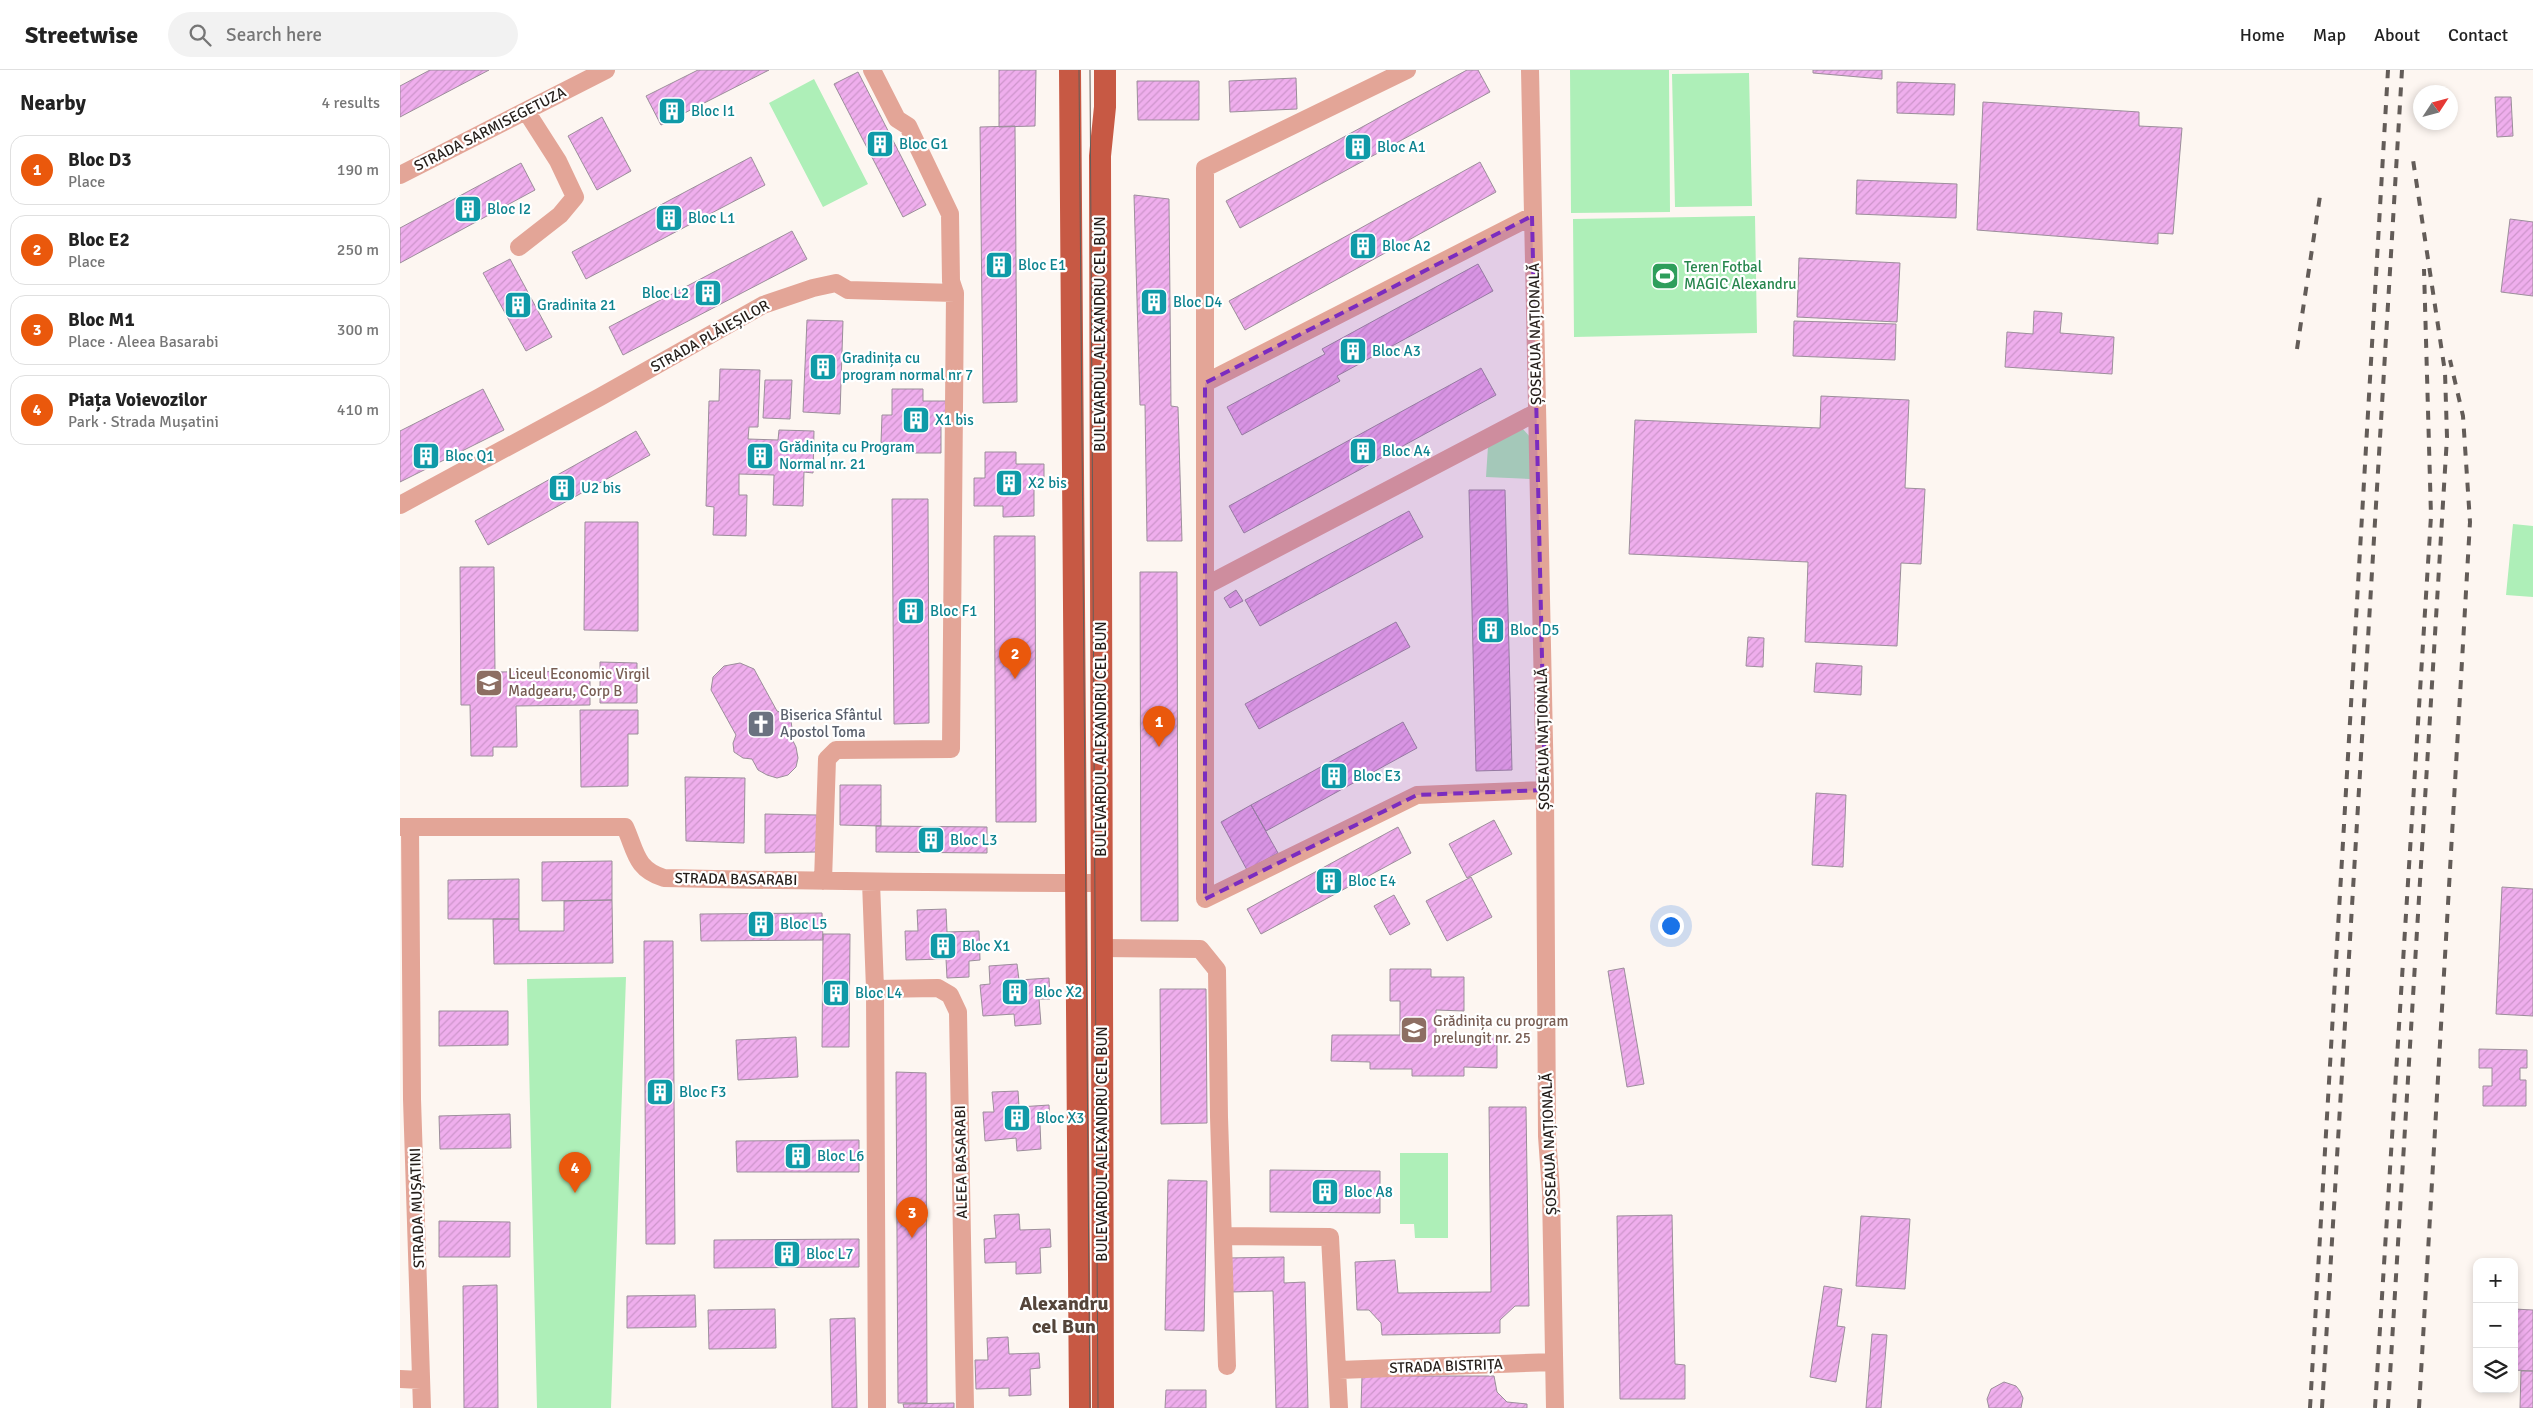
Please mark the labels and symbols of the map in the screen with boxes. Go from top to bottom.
street label: STRADA SARMISEGETUZA [411,83,569,175]
north arrow [2413,85,2458,130]
building icon: Bloc I1 [657,96,687,126]
place label: Bloc I1 [691,102,735,120]
building icon: Bloc G1 [865,129,895,159]
building icon: Bloc A1 [1343,132,1373,162]
place label: Bloc G1 [899,135,948,153]
place label: Bloc A1 [1377,138,1426,156]
building icon: Bloc I2 [453,194,483,224]
place label: Bloc I2 [487,200,531,218]
building icon: Bloc L1 [654,203,684,233]
place label: Bloc L1 [688,209,735,227]
street label: BULEVARDUL ALEXANDRU CEL BUN [1091,216,1109,452]
building icon: Bloc A2 [1348,231,1378,261]
place label: Bloc A2 [1382,237,1431,255]
building icon: Bloc E1 [984,250,1014,280]
place label: Bloc E1 [1018,256,1066,274]
place label: Teren Fotbal MAGIC Alexandru [1684,258,1797,293]
sports icon: Teren Fotbal MAGIC Alexandru [1650,261,1680,291]
street label: ȘOSEAUA NAȚIONALĂ [1525,263,1546,405]
building icon: Bloc L2 [693,278,723,308]
place label: Bloc L2 [642,284,689,302]
building icon: Bloc D4 [1139,287,1169,317]
building icon: Gradinita 21 [503,290,533,320]
place label: Bloc D4 [1173,293,1222,311]
place label: Gradinita 21 [537,296,616,314]
street label: STRADA PLĂIEȘILOR [648,296,772,376]
building icon: Bloc A3 [1338,336,1368,366]
place label: Bloc A3 [1372,342,1421,360]
place label: Gradinița cu program normal nr 7 [842,349,973,384]
building icon: Gradinița cu program normal nr 7 [808,352,838,382]
building icon: X1 bis [901,405,931,435]
place label: X1 bis [935,411,974,429]
building icon: Bloc A4 [1348,436,1378,466]
place label: Grădinița cu Program Normal nr. 21 [779,438,915,473]
building icon: Bloc Q1 [411,441,441,471]
building icon: Grădinița cu Program Normal nr. 21 [745,441,775,471]
place label: Bloc A4 [1382,442,1431,460]
place label: Bloc Q1 [445,447,494,465]
building icon: X2 bis [994,468,1024,498]
building icon: U2 bis [547,473,577,503]
place label: X2 bis [1028,474,1067,492]
place label: U2 bis [581,479,621,497]
building icon: Bloc F1 [896,596,926,626]
place label: Bloc F1 [930,602,977,620]
building icon: Bloc D5 [1476,615,1506,645]
street label: BULEVARDUL ALEXANDRU CEL BUN [1092,621,1110,857]
place label: Bloc D5 [1510,621,1559,639]
pin: 2 [999,638,1031,679]
place label: Liceul Economic Virgil Madgearu, Corp B [508,665,650,700]
school or university icon: Liceul Economic Virgil Madgearu, Corp B [474,668,504,698]
street label: ȘOSEAUA NAȚIONALĂ [1533,668,1554,810]
place label: Biserica Sfântul Apostol Toma [780,706,882,741]
pin: 1 [1143,706,1175,747]
church icon: Biserica Sfântul Apostol Toma [746,709,776,739]
building icon: Bloc E3 [1319,761,1349,791]
place label: Bloc E3 [1353,767,1401,785]
building icon: Bloc L3 [916,825,946,855]
place label: Bloc L3 [950,831,997,849]
building icon: Bloc E4 [1314,866,1344,896]
street label: STRADA BASARABI [674,869,798,889]
place label: Bloc E4 [1348,872,1396,890]
building icon: Bloc L5 [746,909,776,939]
your location [1658,913,1684,939]
place label: Bloc L5 [780,915,827,933]
building icon: Bloc X1 [928,931,958,961]
place label: Bloc X1 [962,937,1010,955]
building icon: Bloc X2 [1000,977,1030,1007]
building icon: Bloc L4 [821,978,851,1008]
place label: Bloc X2 [1034,983,1082,1001]
place label: Bloc L4 [855,984,902,1002]
place label: Grădinița cu program prelungit nr. 25 [1433,1012,1568,1047]
school or university icon: Grădinița cu program prelungit nr. 25 [1399,1015,1429,1045]
street label: BULEVARDUL ALEXANDRU CEL BUN [1093,1026,1111,1262]
street label: ȘOSEAUA NAȚIONALĂ [1538,1072,1561,1215]
building icon: Bloc F3 [645,1077,675,1107]
place label: Bloc F3 [679,1083,726,1101]
building icon: Bloc X3 [1002,1103,1032,1133]
street label: ALEEA BASARABI [951,1105,971,1219]
place label: Bloc X3 [1036,1109,1084,1127]
building icon: Bloc L6 [783,1141,813,1171]
street label: STRADA MUȘATINI [406,1147,428,1269]
place label: Bloc L6 [817,1147,864,1165]
pin: 4 [559,1152,591,1193]
building icon: Bloc A8 [1310,1177,1340,1207]
place label: Bloc A8 [1344,1183,1393,1201]
pin: 3 [896,1197,928,1238]
building icon: Bloc L7 [772,1239,802,1269]
place label: Bloc L7 [806,1245,853,1263]
district label: Alexandru cel Bun [1019,1291,1109,1339]
street label: STRADA BISTRIȚA [1389,1355,1503,1378]

